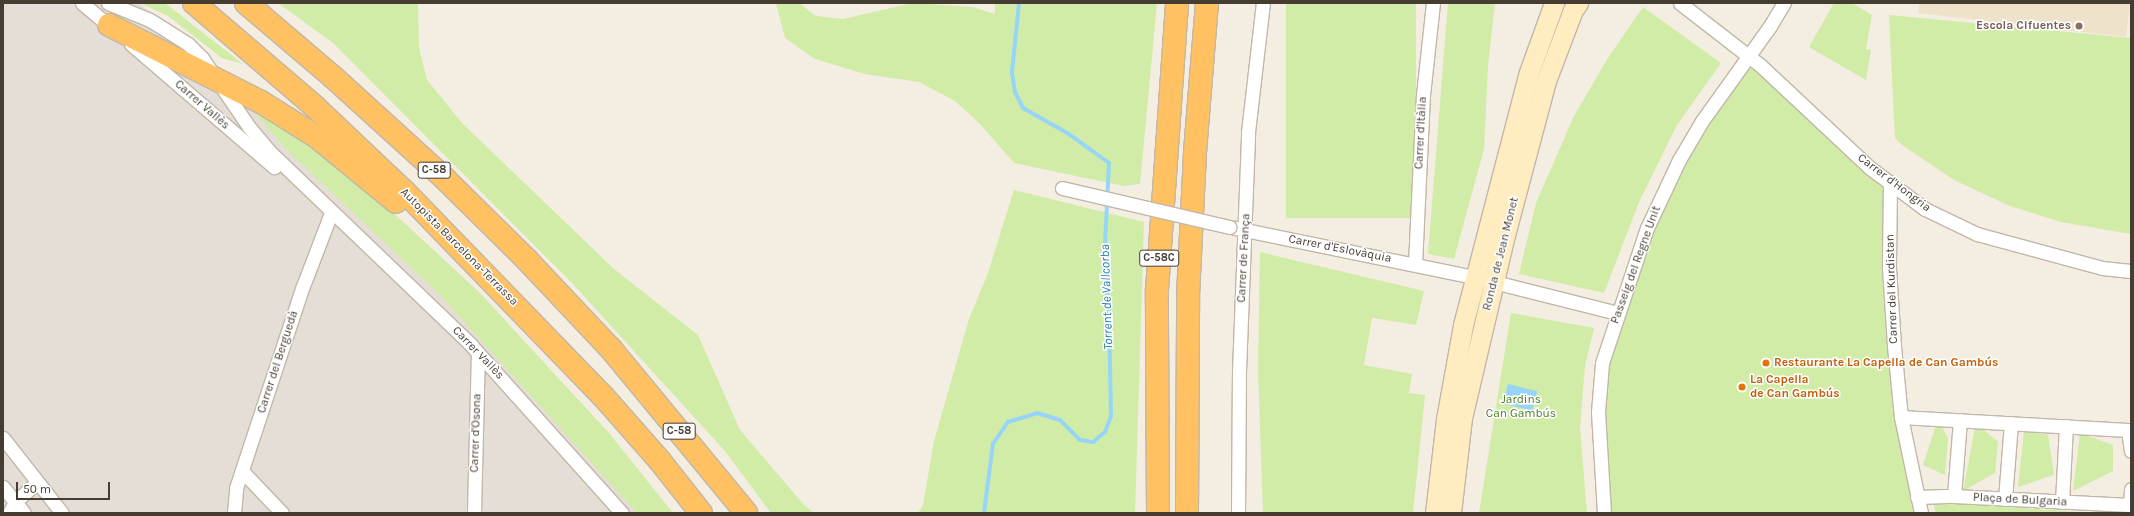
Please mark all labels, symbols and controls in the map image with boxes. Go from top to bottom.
place label: Escola Cifuentes [1976,19,2071,33]
marker: Escola Cifuentes [2074,21,2084,31]
street label: Carrer Vallès [172,77,232,133]
street label: Carrer d'Itàlia [1412,96,1430,170]
street label: Carrer d'Hongria [1855,151,1933,215]
road number: C-58 [417,161,451,179]
street label: Autopista Barcelona-Terrassa [397,185,521,309]
street label: Ronda de Jean Monet [1480,196,1522,312]
street label: Passeig del Regne Unit [1608,204,1664,326]
street label: Carrer de França [1234,213,1254,303]
street label: Carrer d'Eslovàquia [1287,232,1393,266]
street label: Carrer del Kurdistan [1883,234,1901,344]
water label: Torrent de Vallcorba [1097,244,1117,350]
road number: C-58C [1139,249,1179,267]
street label: Carrer del Berguedà [255,309,301,415]
street label: Carrer Vallès [449,323,507,383]
place label: Restaurante La Capella de Can Gambús [1774,356,1998,370]
marker: Restaurante La Capella de Can Gambús [1761,358,1771,368]
place label: La Capella de Can Gambús [1750,373,1840,401]
marker: La Capella de Can Gambús [1737,382,1747,392]
street label: Carrer d'Osona [467,393,485,473]
park label: Jardins Can Gambús [1486,393,1556,421]
road number: C-58 [662,422,696,440]
scale bar [18,474,112,500]
text: 50 m [23,482,51,496]
street label: Plaça de Bulgaria [1973,490,2067,510]

